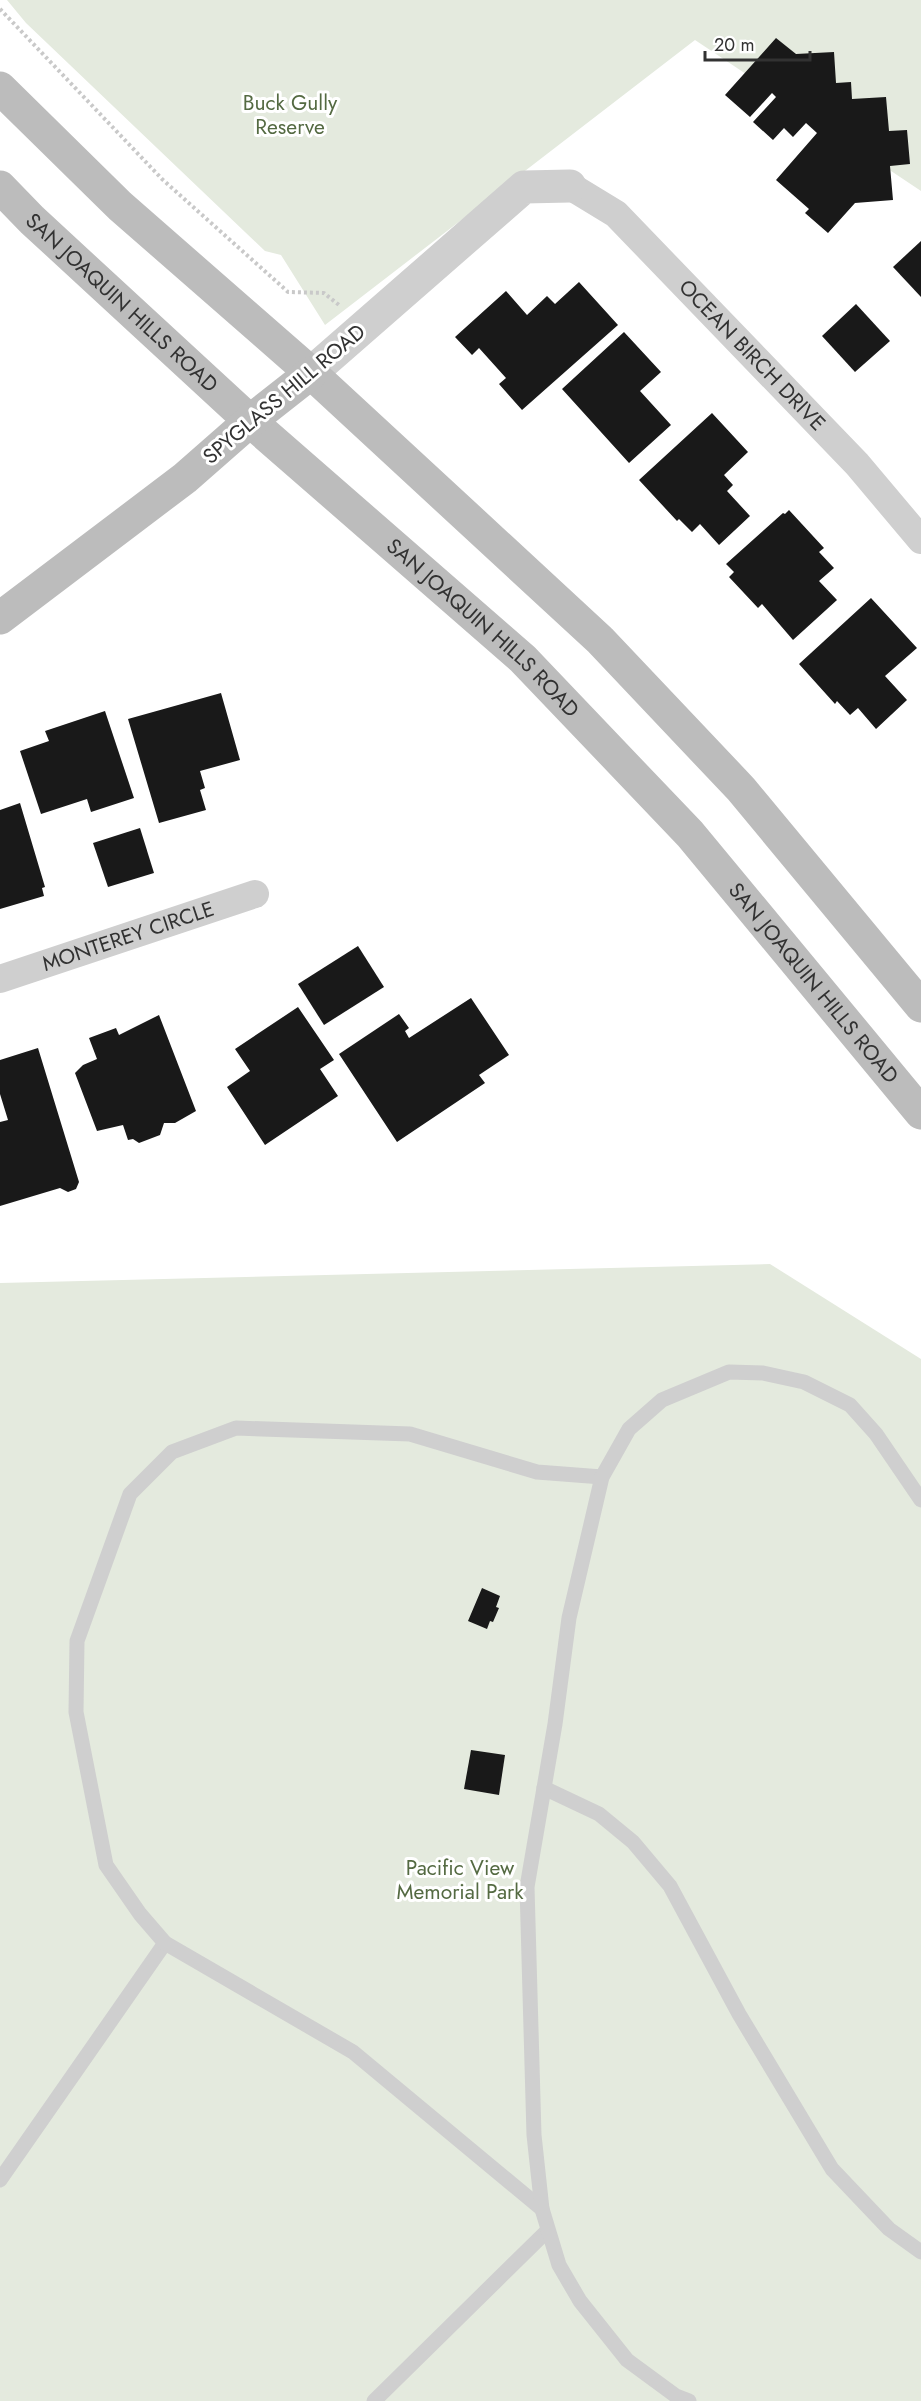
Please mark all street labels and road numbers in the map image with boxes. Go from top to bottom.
street label: SAN JOAQUIN HILLS ROAD [19,206,225,399]
street label: OCEAN BIRCH DRIVE [672,273,832,438]
street label: SPYGLASS HILL ROAD [196,317,372,471]
street label: SAN JOAQUIN HILLS ROAD [380,531,586,724]
street label: SAN JOAQUIN HILLS ROAD [721,876,905,1090]
street label: MONTEREY CIRCLE [38,894,218,979]

